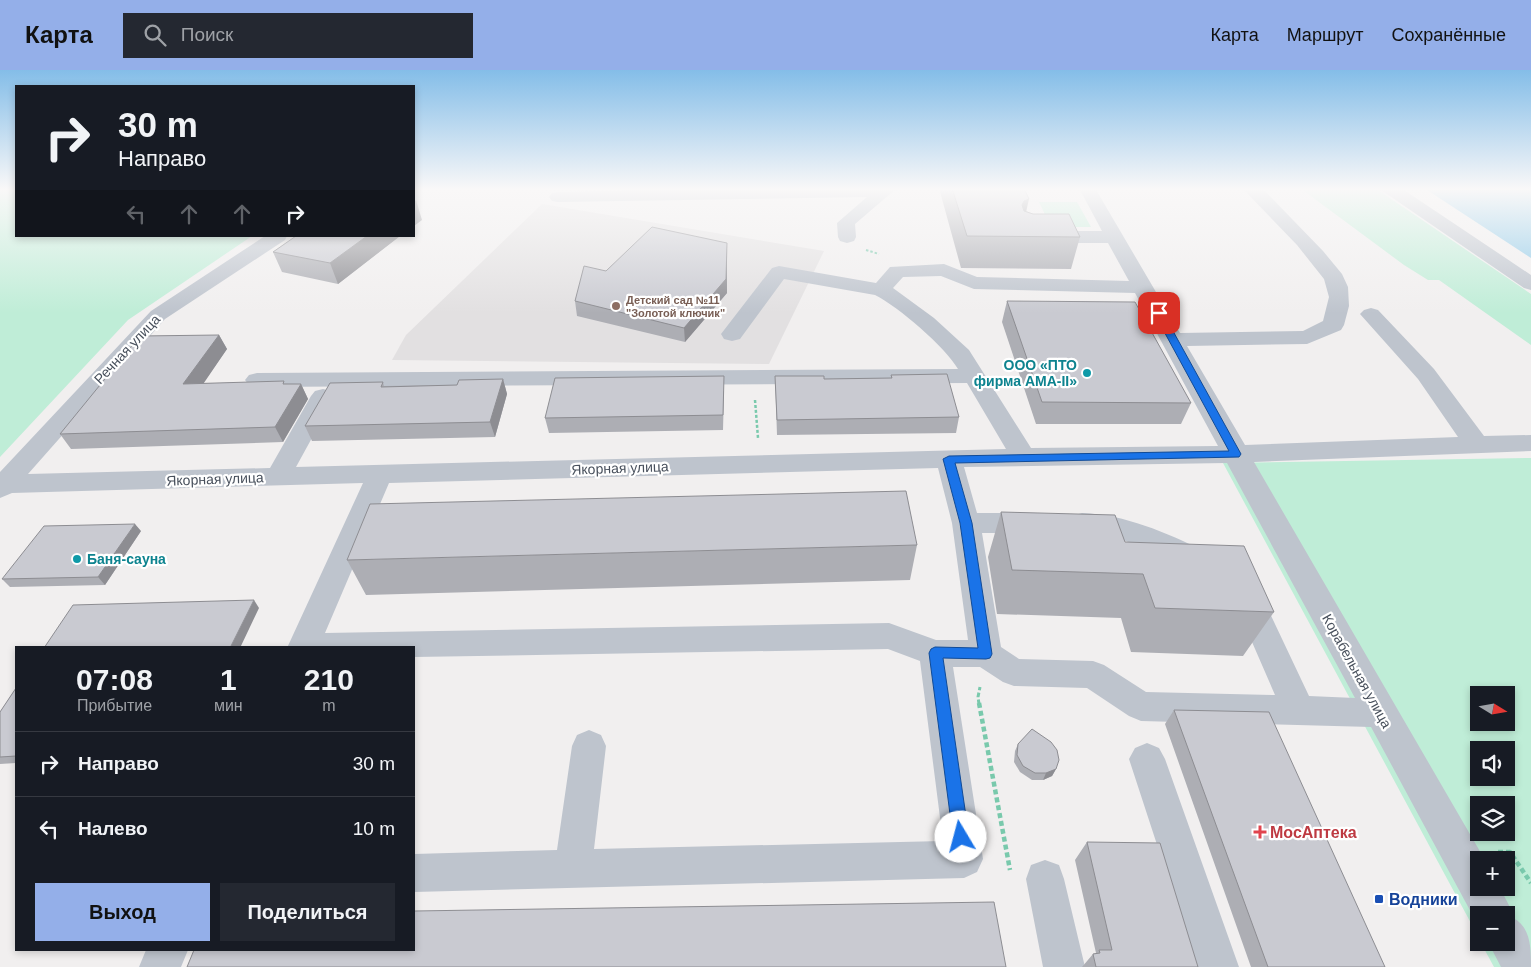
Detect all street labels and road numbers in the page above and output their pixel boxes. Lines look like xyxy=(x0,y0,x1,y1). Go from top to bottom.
street label: Речная улица xyxy=(91,311,163,387)
street label: Якорная улица xyxy=(571,458,669,478)
street label: Якорная улица xyxy=(166,469,264,489)
street label: Корабельная улица xyxy=(1319,611,1395,731)

